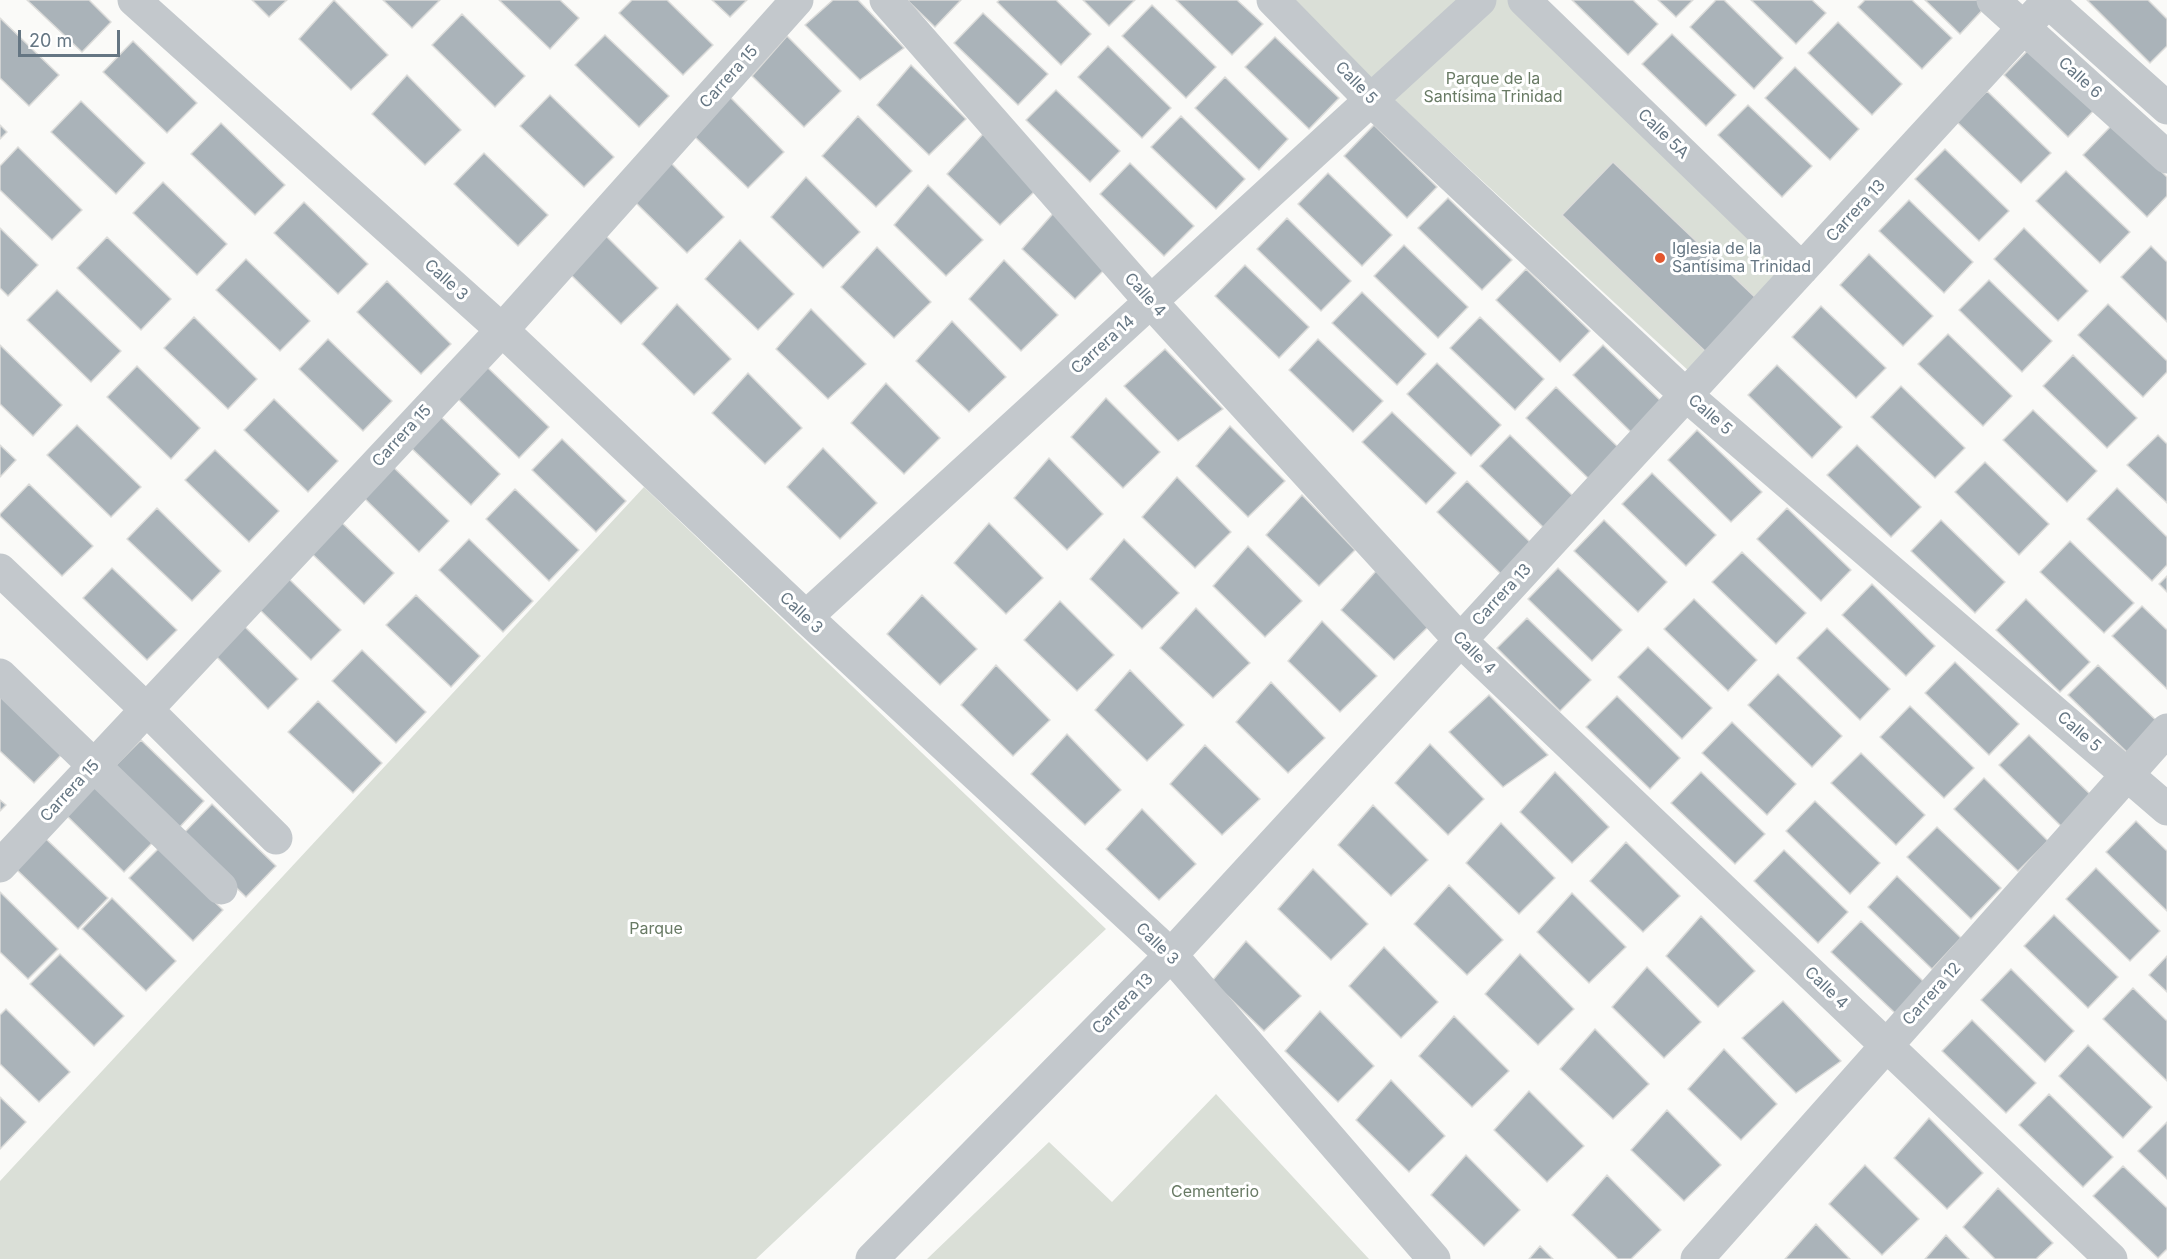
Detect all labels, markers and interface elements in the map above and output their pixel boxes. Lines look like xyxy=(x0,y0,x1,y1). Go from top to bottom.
scale bar xyxy=(21,18,123,56)
text: 20 m xyxy=(29,30,72,51)
street label: Carrera 15 xyxy=(696,42,762,112)
street label: Calle 6 xyxy=(2054,53,2106,103)
street label: Calle 5 xyxy=(1331,58,1381,108)
park label: Parque de la Santísima Trinidad xyxy=(1423,69,1563,107)
street label: Calle 5A xyxy=(1634,105,1692,163)
street label: Carrera 13 xyxy=(1822,176,1890,246)
place label: Iglesia de la Santísima Trinidad xyxy=(1672,239,1811,277)
marker: Iglesia de la Santísima Trinidad xyxy=(1653,251,1667,265)
street label: Calle 3 xyxy=(420,255,472,305)
street label: Calle 4 xyxy=(1120,269,1170,321)
street label: Carrera 14 xyxy=(1067,312,1139,378)
street label: Calle 5 xyxy=(1684,391,1736,439)
street label: Carrera 15 xyxy=(368,401,436,471)
street label: Carrera 13 xyxy=(1468,560,1536,630)
street label: Calle 3 xyxy=(775,588,827,638)
street label: Calle 4 xyxy=(1449,628,1499,678)
street label: Calle 5 xyxy=(2053,708,2105,756)
street label: Carrera 15 xyxy=(36,756,104,826)
park label: Parque xyxy=(629,919,683,939)
street label: Calle 3 xyxy=(1132,919,1182,969)
street label: Carrera 12 xyxy=(1899,959,1965,1029)
street label: Calle 4 xyxy=(1800,963,1852,1013)
street label: Carrera 13 xyxy=(1089,970,1157,1038)
park label: Cementerio xyxy=(1171,1182,1259,1202)

